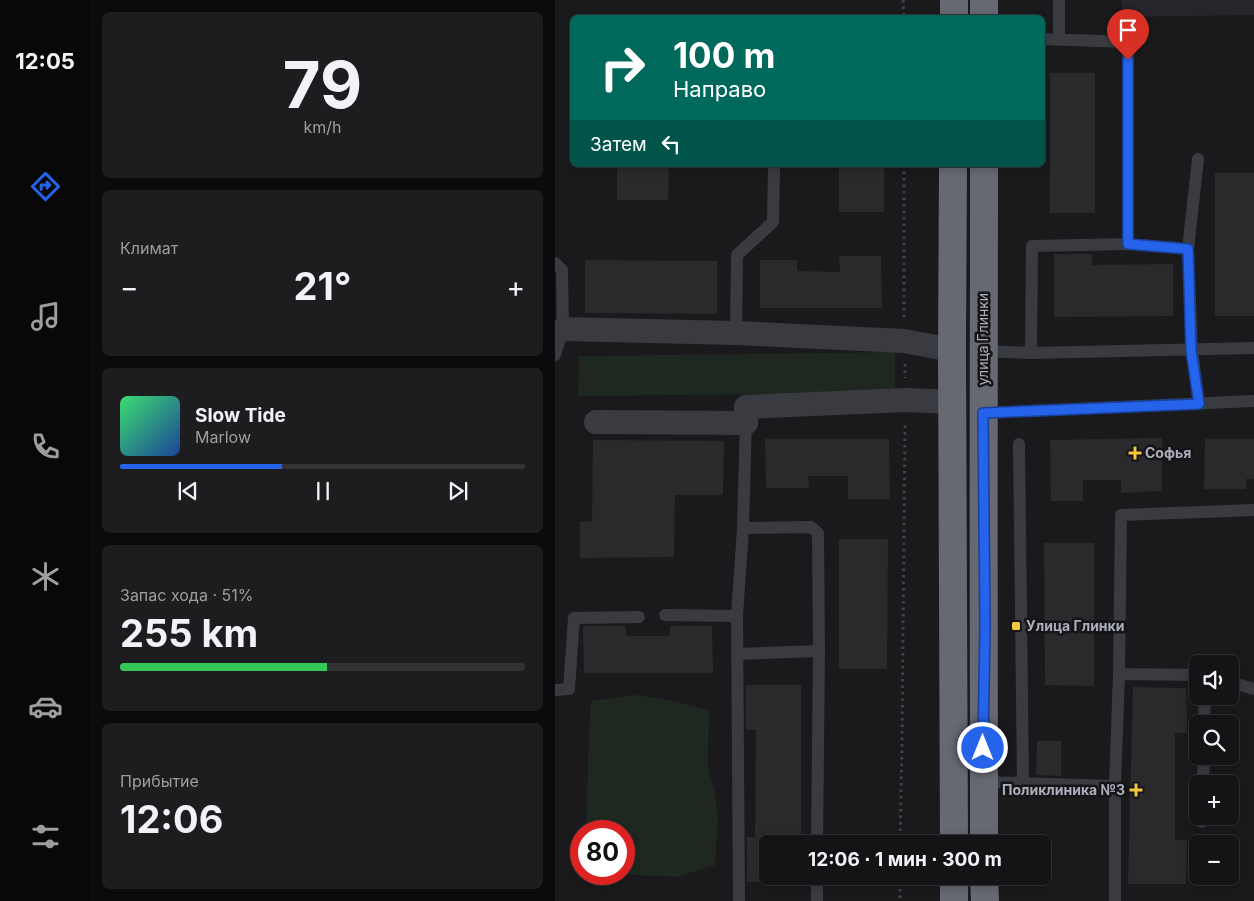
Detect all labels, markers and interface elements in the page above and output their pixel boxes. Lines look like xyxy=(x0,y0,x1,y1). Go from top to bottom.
pin xyxy=(1107,9,1149,60)
icon: arrive xyxy=(1114,16,1142,44)
text: 100 m xyxy=(673,34,776,76)
icon: right xyxy=(590,35,655,100)
text: 79 xyxy=(283,45,362,124)
text: 12:05 xyxy=(15,48,75,74)
text: Направо xyxy=(673,76,766,102)
text: km/h xyxy=(303,117,342,137)
icon: left xyxy=(657,130,685,158)
text: Затем xyxy=(590,133,647,156)
icon: directions xyxy=(28,169,63,204)
text: Климат xyxy=(120,238,178,258)
text: 21° xyxy=(294,263,351,309)
text: − xyxy=(120,270,139,304)
text: + xyxy=(506,270,525,304)
street label: улица Глинки xyxy=(974,293,991,385)
icon: music xyxy=(28,299,63,334)
text: Slow Tide xyxy=(195,404,286,427)
text: Marlow xyxy=(195,427,251,447)
icon: phone xyxy=(28,429,63,464)
place label: Софья xyxy=(1145,444,1191,461)
marker: Софья xyxy=(1129,447,1141,459)
icon: previous xyxy=(174,477,202,505)
icon: pause xyxy=(309,477,337,505)
icon: next xyxy=(444,477,472,505)
icon: climate xyxy=(28,559,63,594)
text: Запас хода · 51% xyxy=(120,585,253,605)
text: 255 km xyxy=(120,610,258,656)
place label: Улица Глинки xyxy=(1026,617,1124,634)
marker: Улица Глинки xyxy=(1010,620,1022,632)
map controls xyxy=(1189,655,1239,885)
button: sound xyxy=(1189,655,1239,705)
icon: car xyxy=(28,689,63,724)
button: search xyxy=(1189,715,1239,765)
position arrow xyxy=(956,721,1008,773)
text: Прибытие xyxy=(120,771,199,791)
button: + xyxy=(1189,775,1239,825)
place label: Поликлиника №3 xyxy=(1002,781,1125,798)
marker: Поликлиника №3 xyxy=(1129,783,1143,797)
text: 12:06 xyxy=(120,796,223,842)
icon: filters xyxy=(28,819,63,854)
speed limit sign: 80 xyxy=(570,820,635,885)
button: − xyxy=(1189,835,1239,885)
text: 12:06 · 1 мин · 300 m xyxy=(808,848,1002,871)

